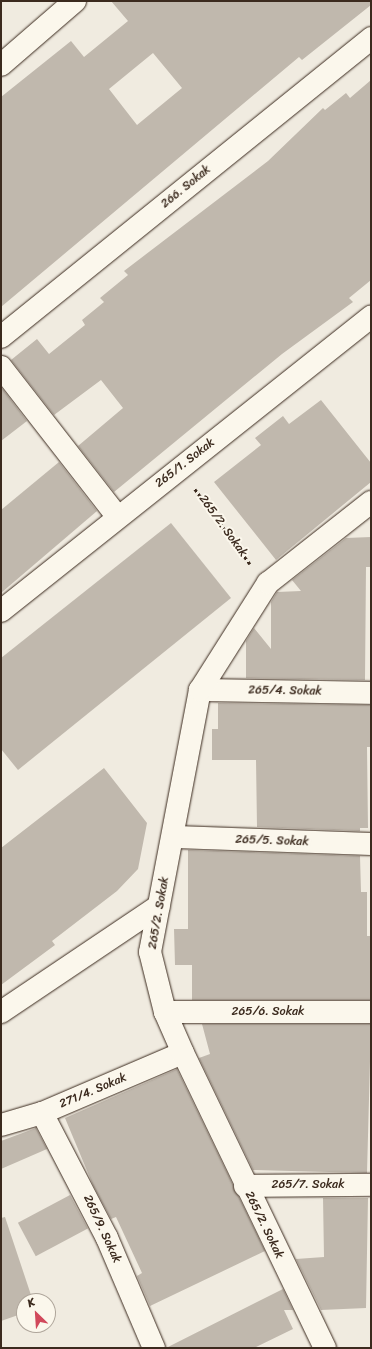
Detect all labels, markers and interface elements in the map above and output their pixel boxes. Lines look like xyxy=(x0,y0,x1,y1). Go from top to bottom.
street label: 266. Sokak xyxy=(158,163,214,211)
street label: 265/1. Sokak xyxy=(152,435,218,491)
street label: 265/2. Sokak xyxy=(196,492,250,560)
street label: 265/4. Sokak xyxy=(248,683,322,699)
street label: 265/5. Sokak xyxy=(235,833,309,849)
street label: 265/2. Sokak xyxy=(146,876,172,950)
street label: 265/6. Sokak xyxy=(232,1005,304,1019)
street label: 271/4. Sokak xyxy=(57,1070,129,1112)
street label: 265/7. Sokak xyxy=(271,1178,345,1192)
street label: 265/2. Sokak xyxy=(242,1189,286,1261)
street label: 265/9. Sokak xyxy=(80,1193,124,1265)
north arrow xyxy=(16,1293,56,1333)
text: K xyxy=(24,1293,38,1313)

